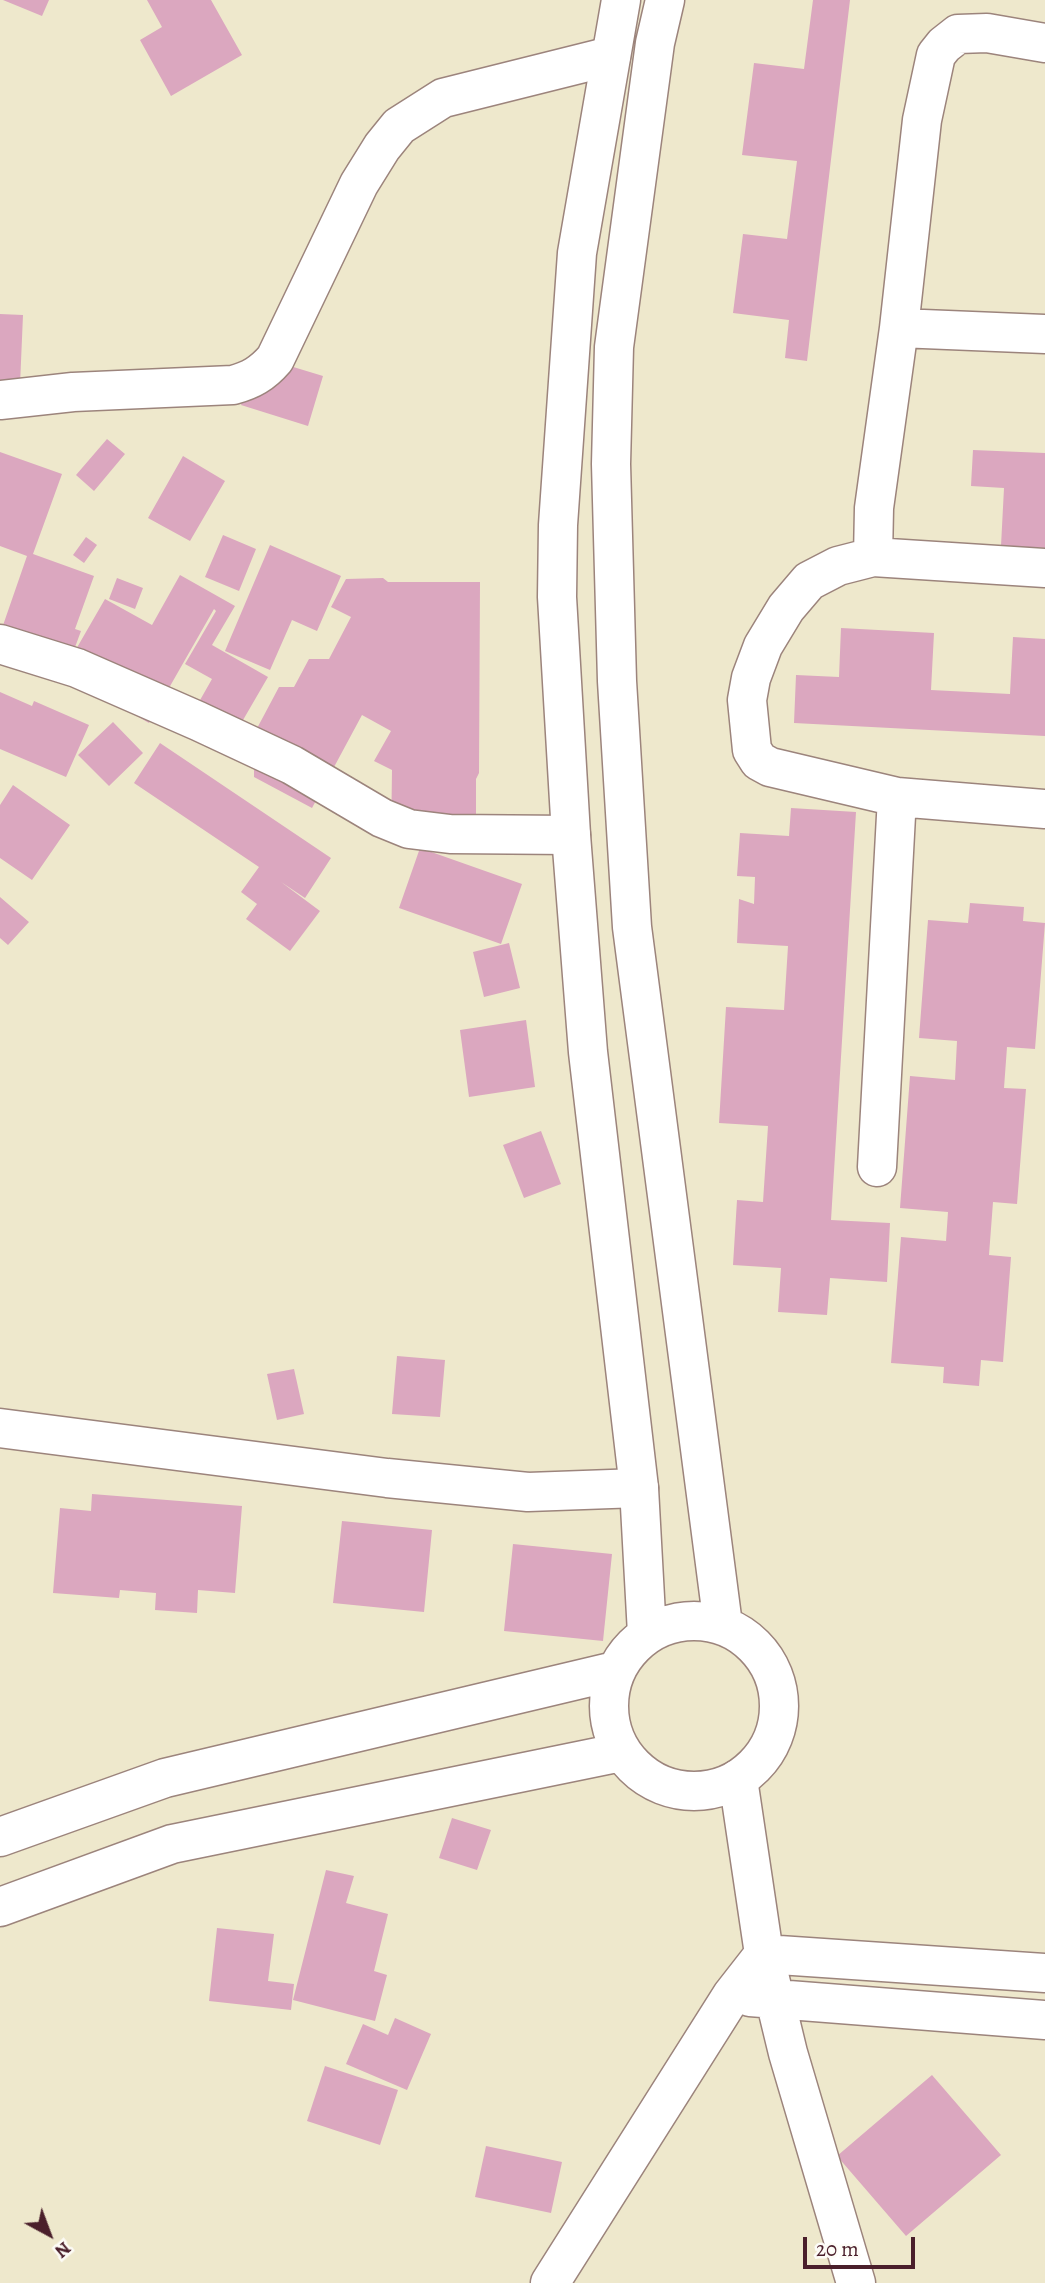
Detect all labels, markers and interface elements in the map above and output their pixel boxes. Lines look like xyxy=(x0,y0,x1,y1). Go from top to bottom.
north arrow xyxy=(14,2199,84,2269)
scale bar xyxy=(807,2224,919,2268)
text: N xyxy=(49,2235,77,2264)
text: 20 m xyxy=(816,2235,859,2263)

